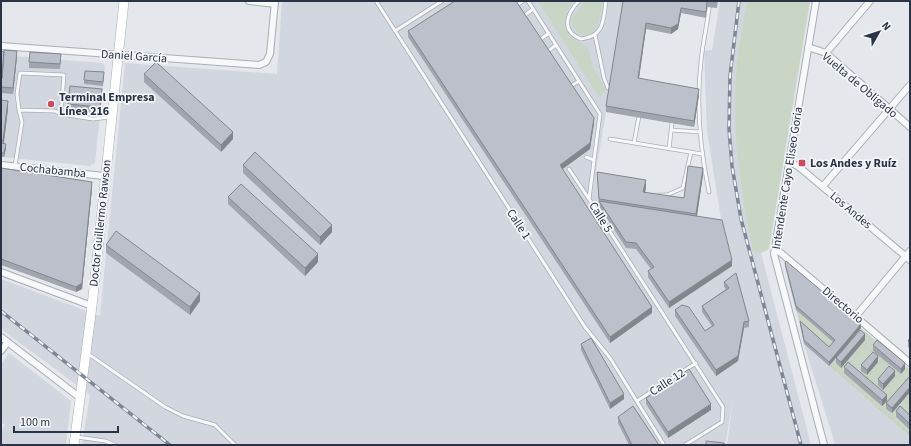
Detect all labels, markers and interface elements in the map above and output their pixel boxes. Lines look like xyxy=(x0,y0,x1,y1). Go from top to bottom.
north arrow xyxy=(859,12,899,52)
text: N xyxy=(878,18,895,34)
street label: Daniel García xyxy=(100,46,168,67)
street label: Vuelta de Obligado xyxy=(818,49,901,122)
place label: Terminal Empresa Línea 216 xyxy=(59,89,155,120)
marker: Terminal Empresa Línea 216 xyxy=(46,99,56,109)
street label: Intendente Cayo Eliseo Goria xyxy=(768,106,807,251)
place label: Los Andes y Ruíz xyxy=(810,155,897,172)
marker: Los Andes y Ruíz xyxy=(797,158,807,168)
street label: Cochabamba xyxy=(19,159,87,182)
street label: Doctor Guillermo Rawson xyxy=(85,159,116,287)
street label: Los Andes xyxy=(826,188,875,233)
street label: Calle 5 xyxy=(585,199,617,236)
street label: Calle 1 xyxy=(502,206,535,243)
street label: Directorio xyxy=(818,283,867,328)
street label: Calle 12 xyxy=(646,365,688,400)
scale bar xyxy=(14,408,118,434)
text: 100 m xyxy=(20,414,50,431)

